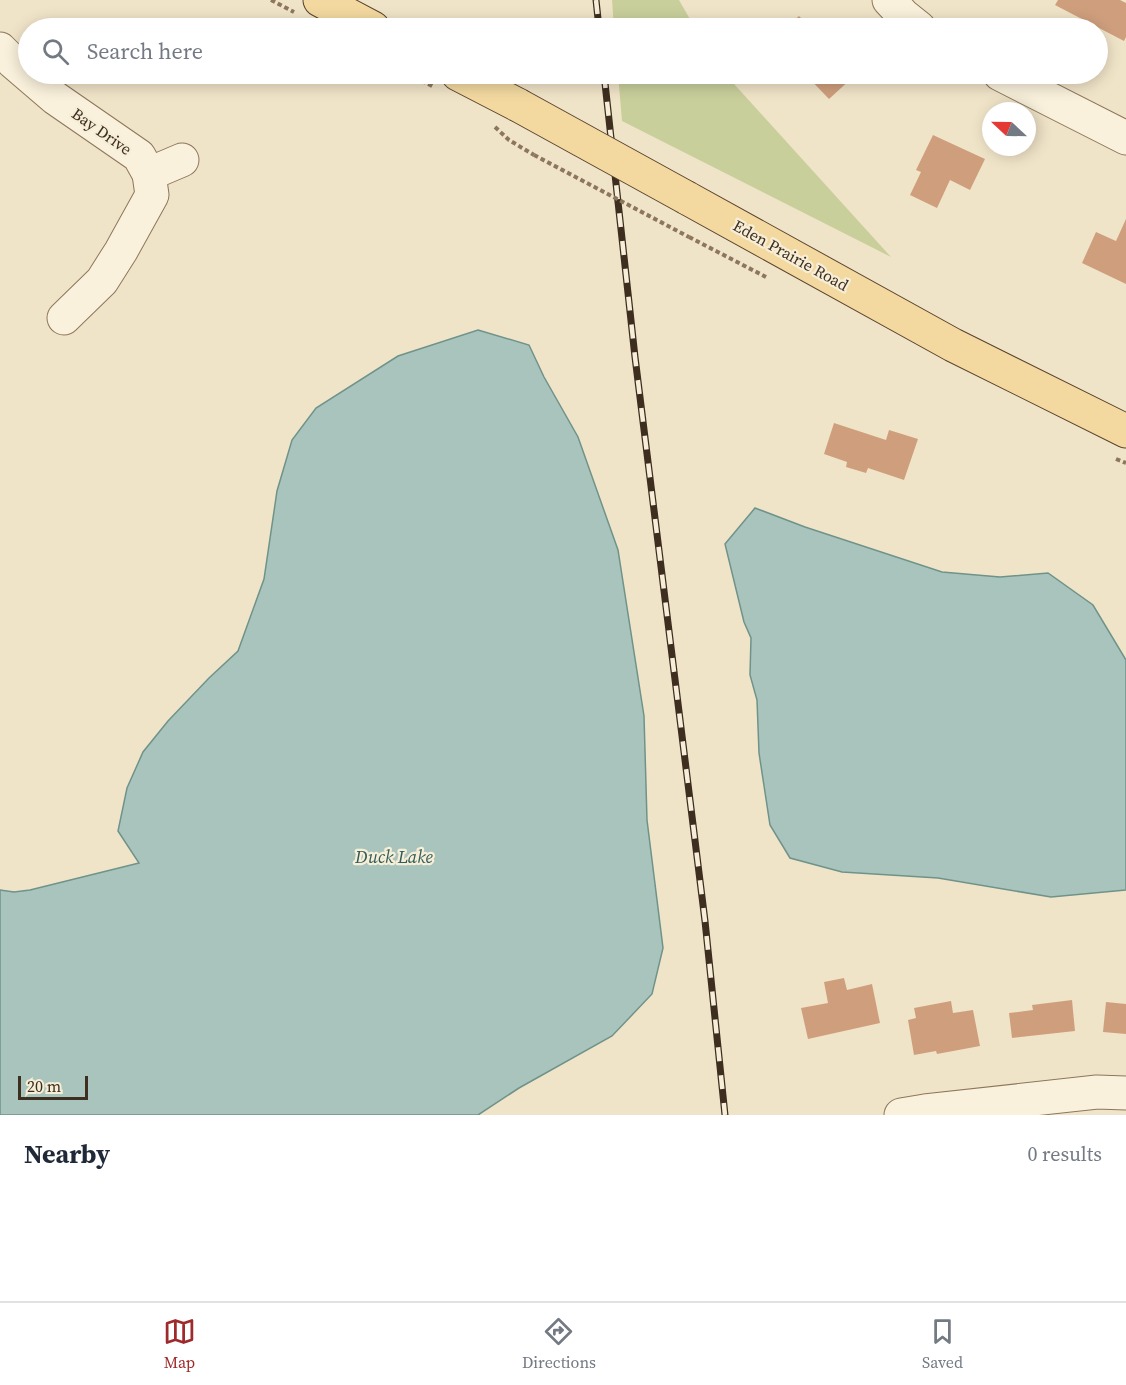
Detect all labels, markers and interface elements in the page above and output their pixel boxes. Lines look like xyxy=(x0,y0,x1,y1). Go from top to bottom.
search box xyxy=(18,18,1108,84)
icon: search xyxy=(39,35,72,68)
text: Search here xyxy=(87,36,203,66)
street label: Bay Drive xyxy=(68,102,136,160)
north arrow xyxy=(982,102,1036,156)
street label: Eden Prairie Road xyxy=(729,214,853,296)
water label: Duck Lake xyxy=(354,844,434,869)
scale bar xyxy=(18,1073,88,1100)
text: 20 m xyxy=(27,1075,61,1097)
text: Nearby xyxy=(24,1136,110,1172)
text: 0 results xyxy=(1027,1140,1102,1168)
tab: Map xyxy=(163,1315,196,1373)
tab: Directions xyxy=(522,1315,596,1373)
tab: Saved xyxy=(922,1315,963,1373)

